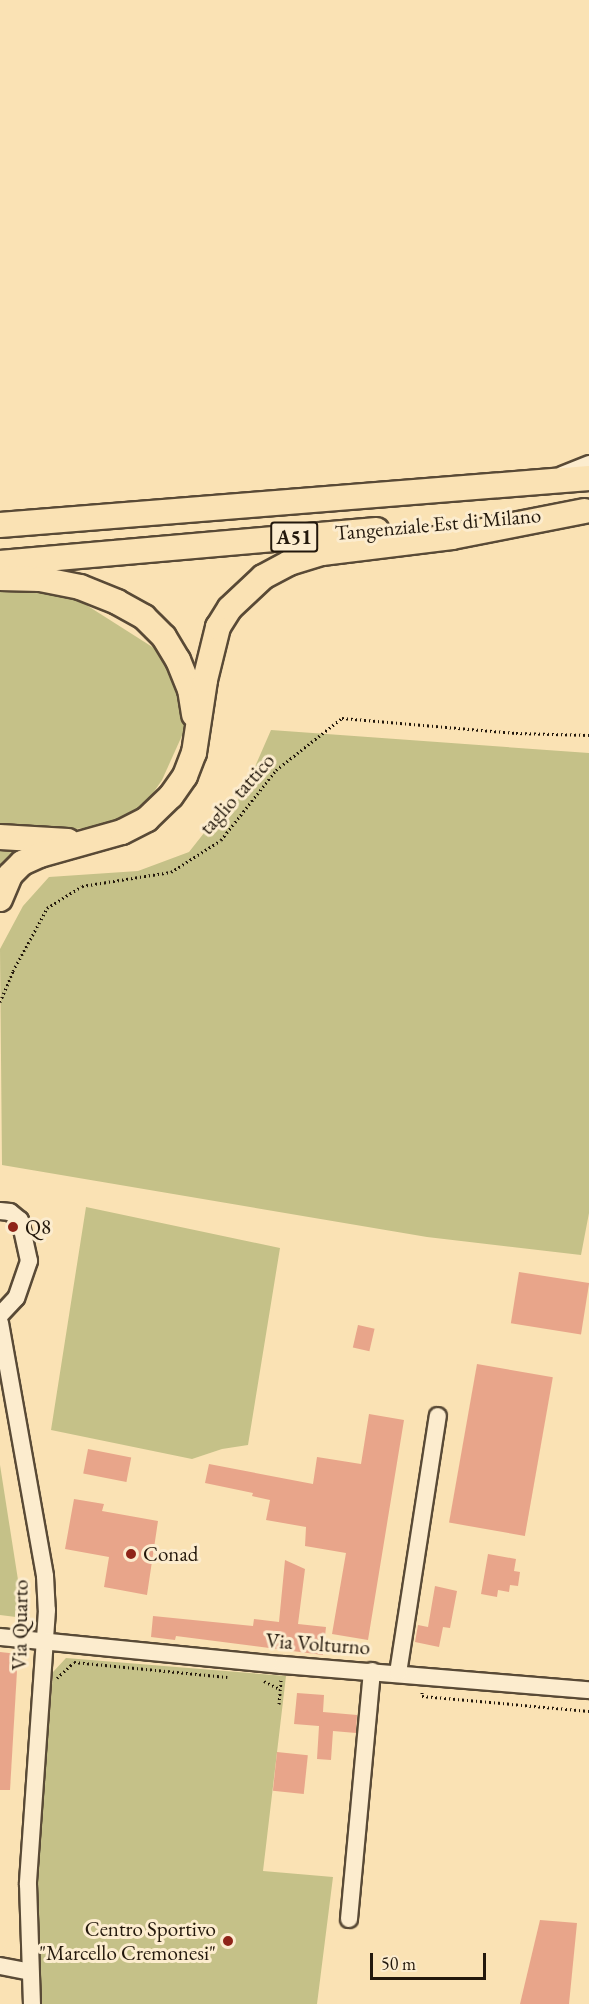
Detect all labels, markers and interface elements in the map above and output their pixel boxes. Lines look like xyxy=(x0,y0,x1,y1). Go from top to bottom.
street label: Tangenziale Est di Milano xyxy=(334,502,542,546)
road number: A51 xyxy=(270,520,318,554)
street label: taglio tattico xyxy=(194,748,280,840)
place label: Q8 xyxy=(25,1214,51,1240)
marker: Q8 xyxy=(6,1220,20,1234)
place label: Conad xyxy=(143,1541,198,1567)
marker: Conad xyxy=(124,1547,138,1561)
street label: Via Quarto xyxy=(7,1579,33,1671)
street label: Via Volturno xyxy=(265,1628,371,1660)
place label: Centro Sportivo "Marcello Cremonesi" xyxy=(39,1916,216,1966)
marker: Centro Sportivo "Marcello Cremonesi" xyxy=(221,1934,235,1948)
scale bar xyxy=(373,1941,488,1979)
text: 50 m xyxy=(381,1952,416,1975)

